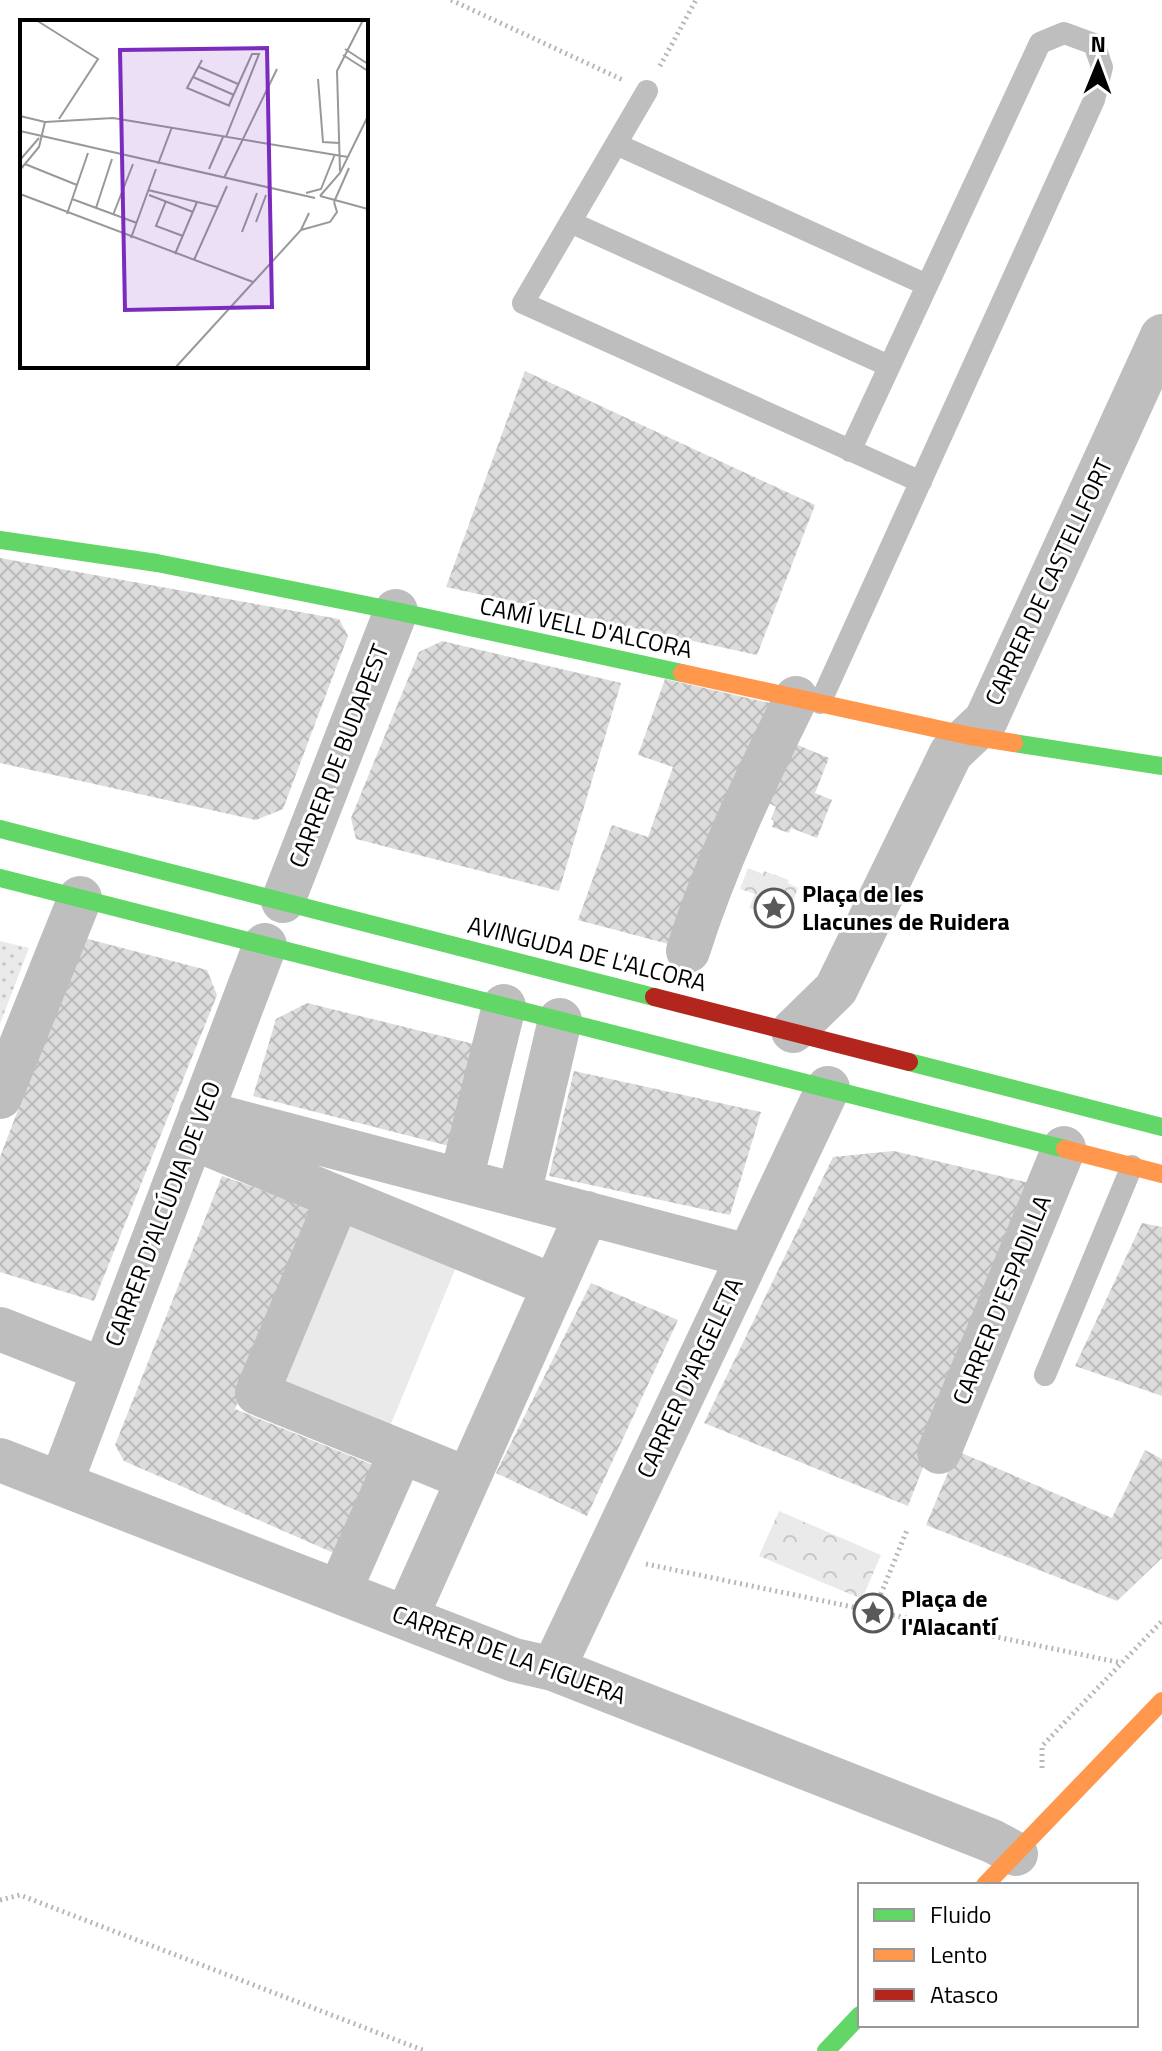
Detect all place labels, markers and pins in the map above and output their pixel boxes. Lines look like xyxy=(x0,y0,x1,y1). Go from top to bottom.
place label: Plaça de les Llacunes de Ruidera xyxy=(802,875,1010,939)
place icon: Plaça de les Llacunes de Ruidera xyxy=(753,887,795,929)
place label: Plaça de l'Alacantí xyxy=(901,1580,999,1644)
place icon: Plaça de l'Alacantí xyxy=(852,1592,894,1634)

